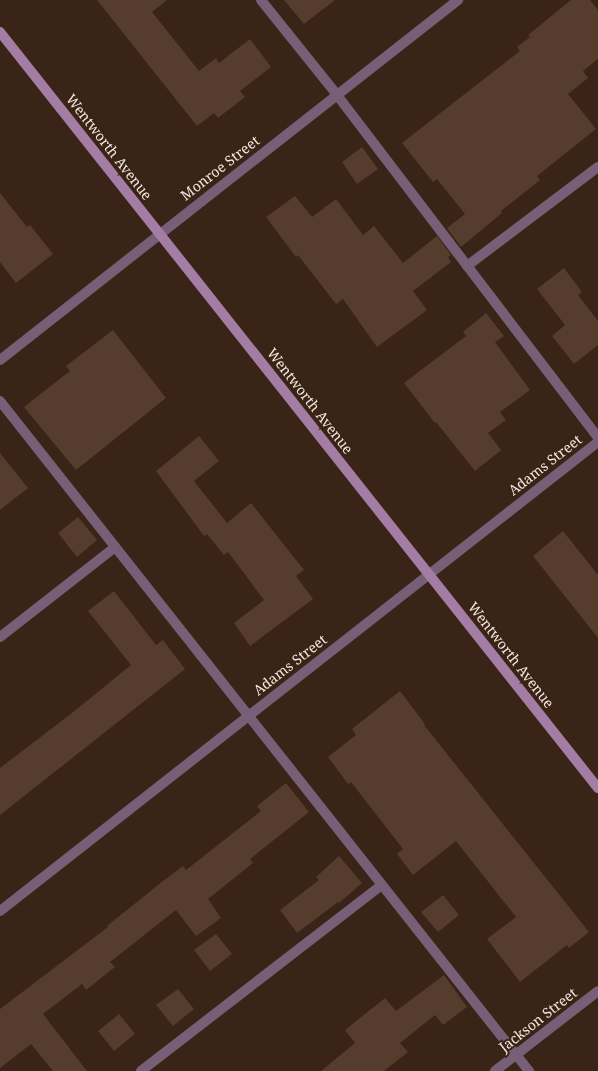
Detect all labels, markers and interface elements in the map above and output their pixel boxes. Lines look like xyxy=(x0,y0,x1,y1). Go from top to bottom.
street label: Wentworth Avenue xyxy=(63,91,155,203)
street label: Monroe Street xyxy=(177,132,263,204)
street label: Wentworth Avenue xyxy=(264,345,356,457)
street label: Adams Street xyxy=(505,431,585,499)
street label: Wentworth Avenue xyxy=(465,599,557,711)
street label: Adams Street xyxy=(250,631,330,699)
street label: Jackson Street xyxy=(496,984,580,1056)

